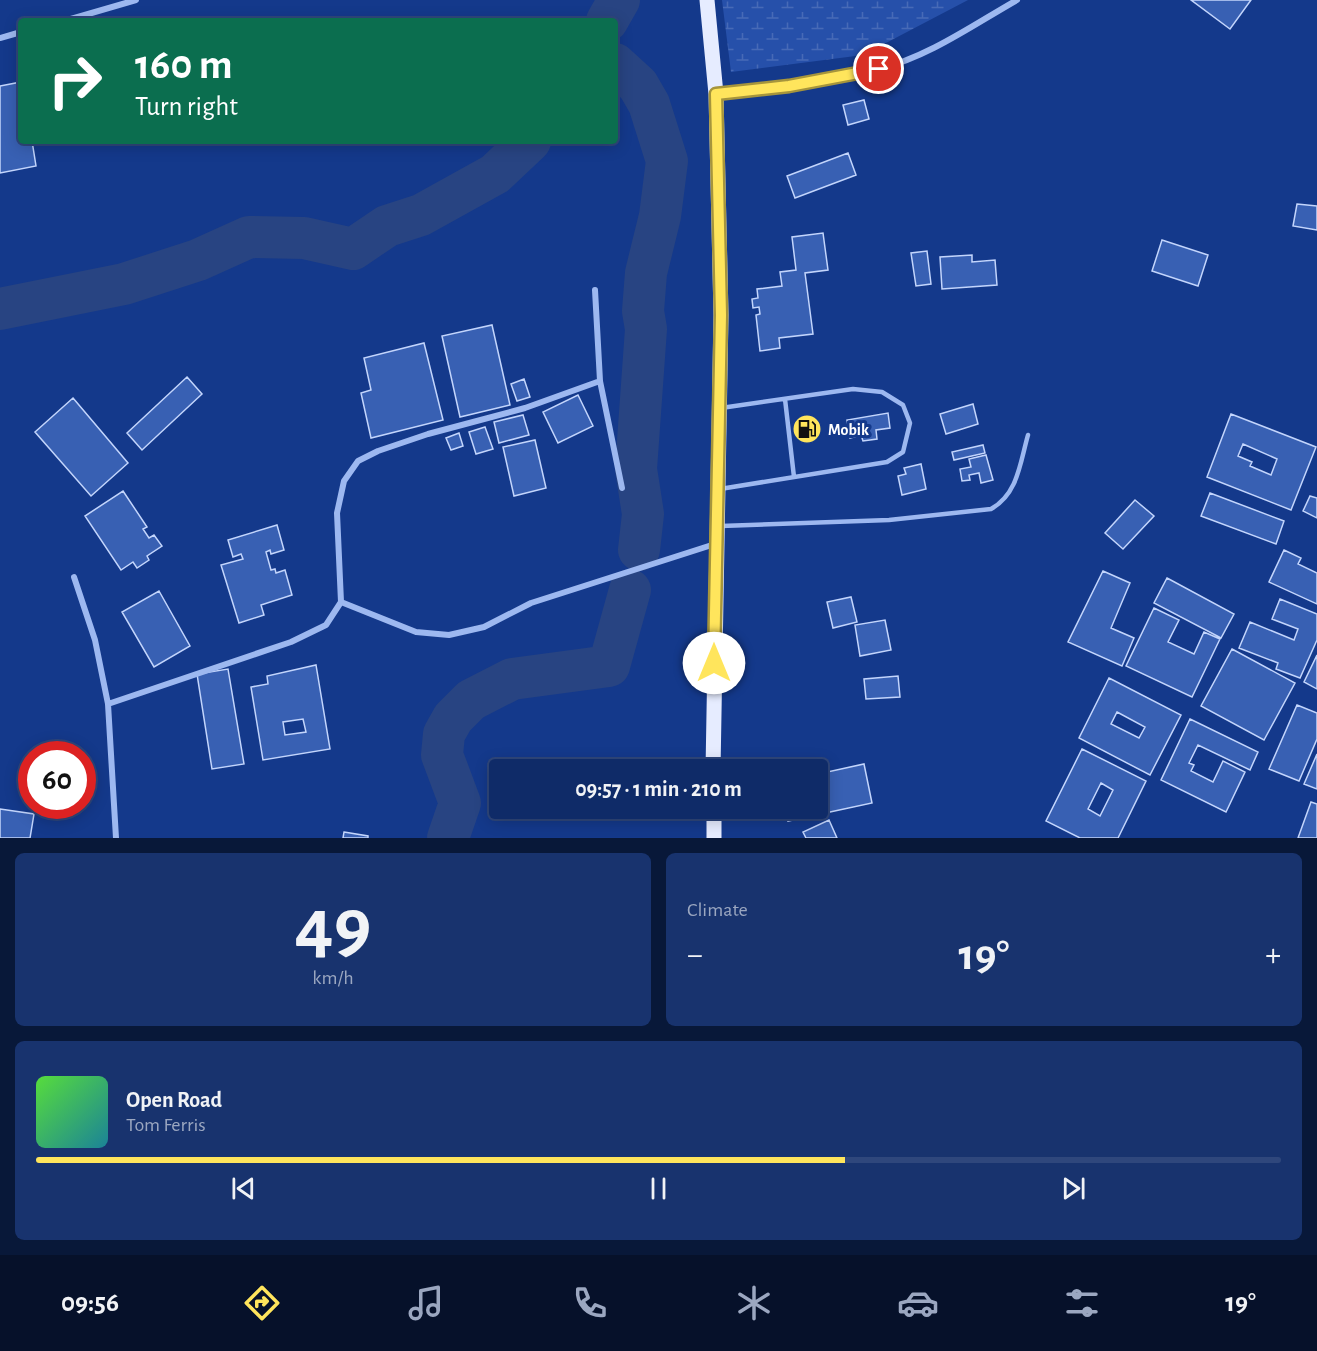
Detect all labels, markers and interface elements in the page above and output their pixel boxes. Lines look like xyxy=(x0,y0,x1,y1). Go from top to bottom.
icon: right xyxy=(36,42,114,120)
pin xyxy=(853,43,904,94)
text: 160 m xyxy=(135,44,233,86)
icon: arrive xyxy=(862,52,895,85)
text: Turn right xyxy=(135,93,238,120)
fuel station icon: Mobik xyxy=(791,413,823,445)
place label: Mobik xyxy=(828,422,869,438)
position arrow xyxy=(682,631,746,695)
speed limit sign: 60 xyxy=(18,741,96,819)
text: 09:57 · 1 min · 210 m xyxy=(575,778,742,800)
text: 49 xyxy=(295,888,371,966)
text: Climate xyxy=(687,900,748,920)
text: 19° xyxy=(958,933,1010,978)
text: − xyxy=(687,939,703,972)
text: + xyxy=(1265,939,1281,972)
text: km/h xyxy=(312,968,354,988)
text: Open Road xyxy=(126,1089,222,1111)
text: Tom Ferris xyxy=(126,1115,206,1135)
icon: previous xyxy=(227,1172,260,1205)
icon: pause xyxy=(642,1172,675,1205)
icon: next xyxy=(1057,1172,1090,1205)
icon: directions xyxy=(241,1282,283,1324)
icon: music xyxy=(405,1282,447,1324)
icon: phone xyxy=(569,1282,611,1324)
icon: climate xyxy=(733,1282,775,1324)
icon: car xyxy=(897,1282,939,1324)
icon: filters xyxy=(1061,1282,1103,1324)
text: 09:56 xyxy=(61,1289,119,1316)
text: 19° xyxy=(1225,1289,1256,1316)

